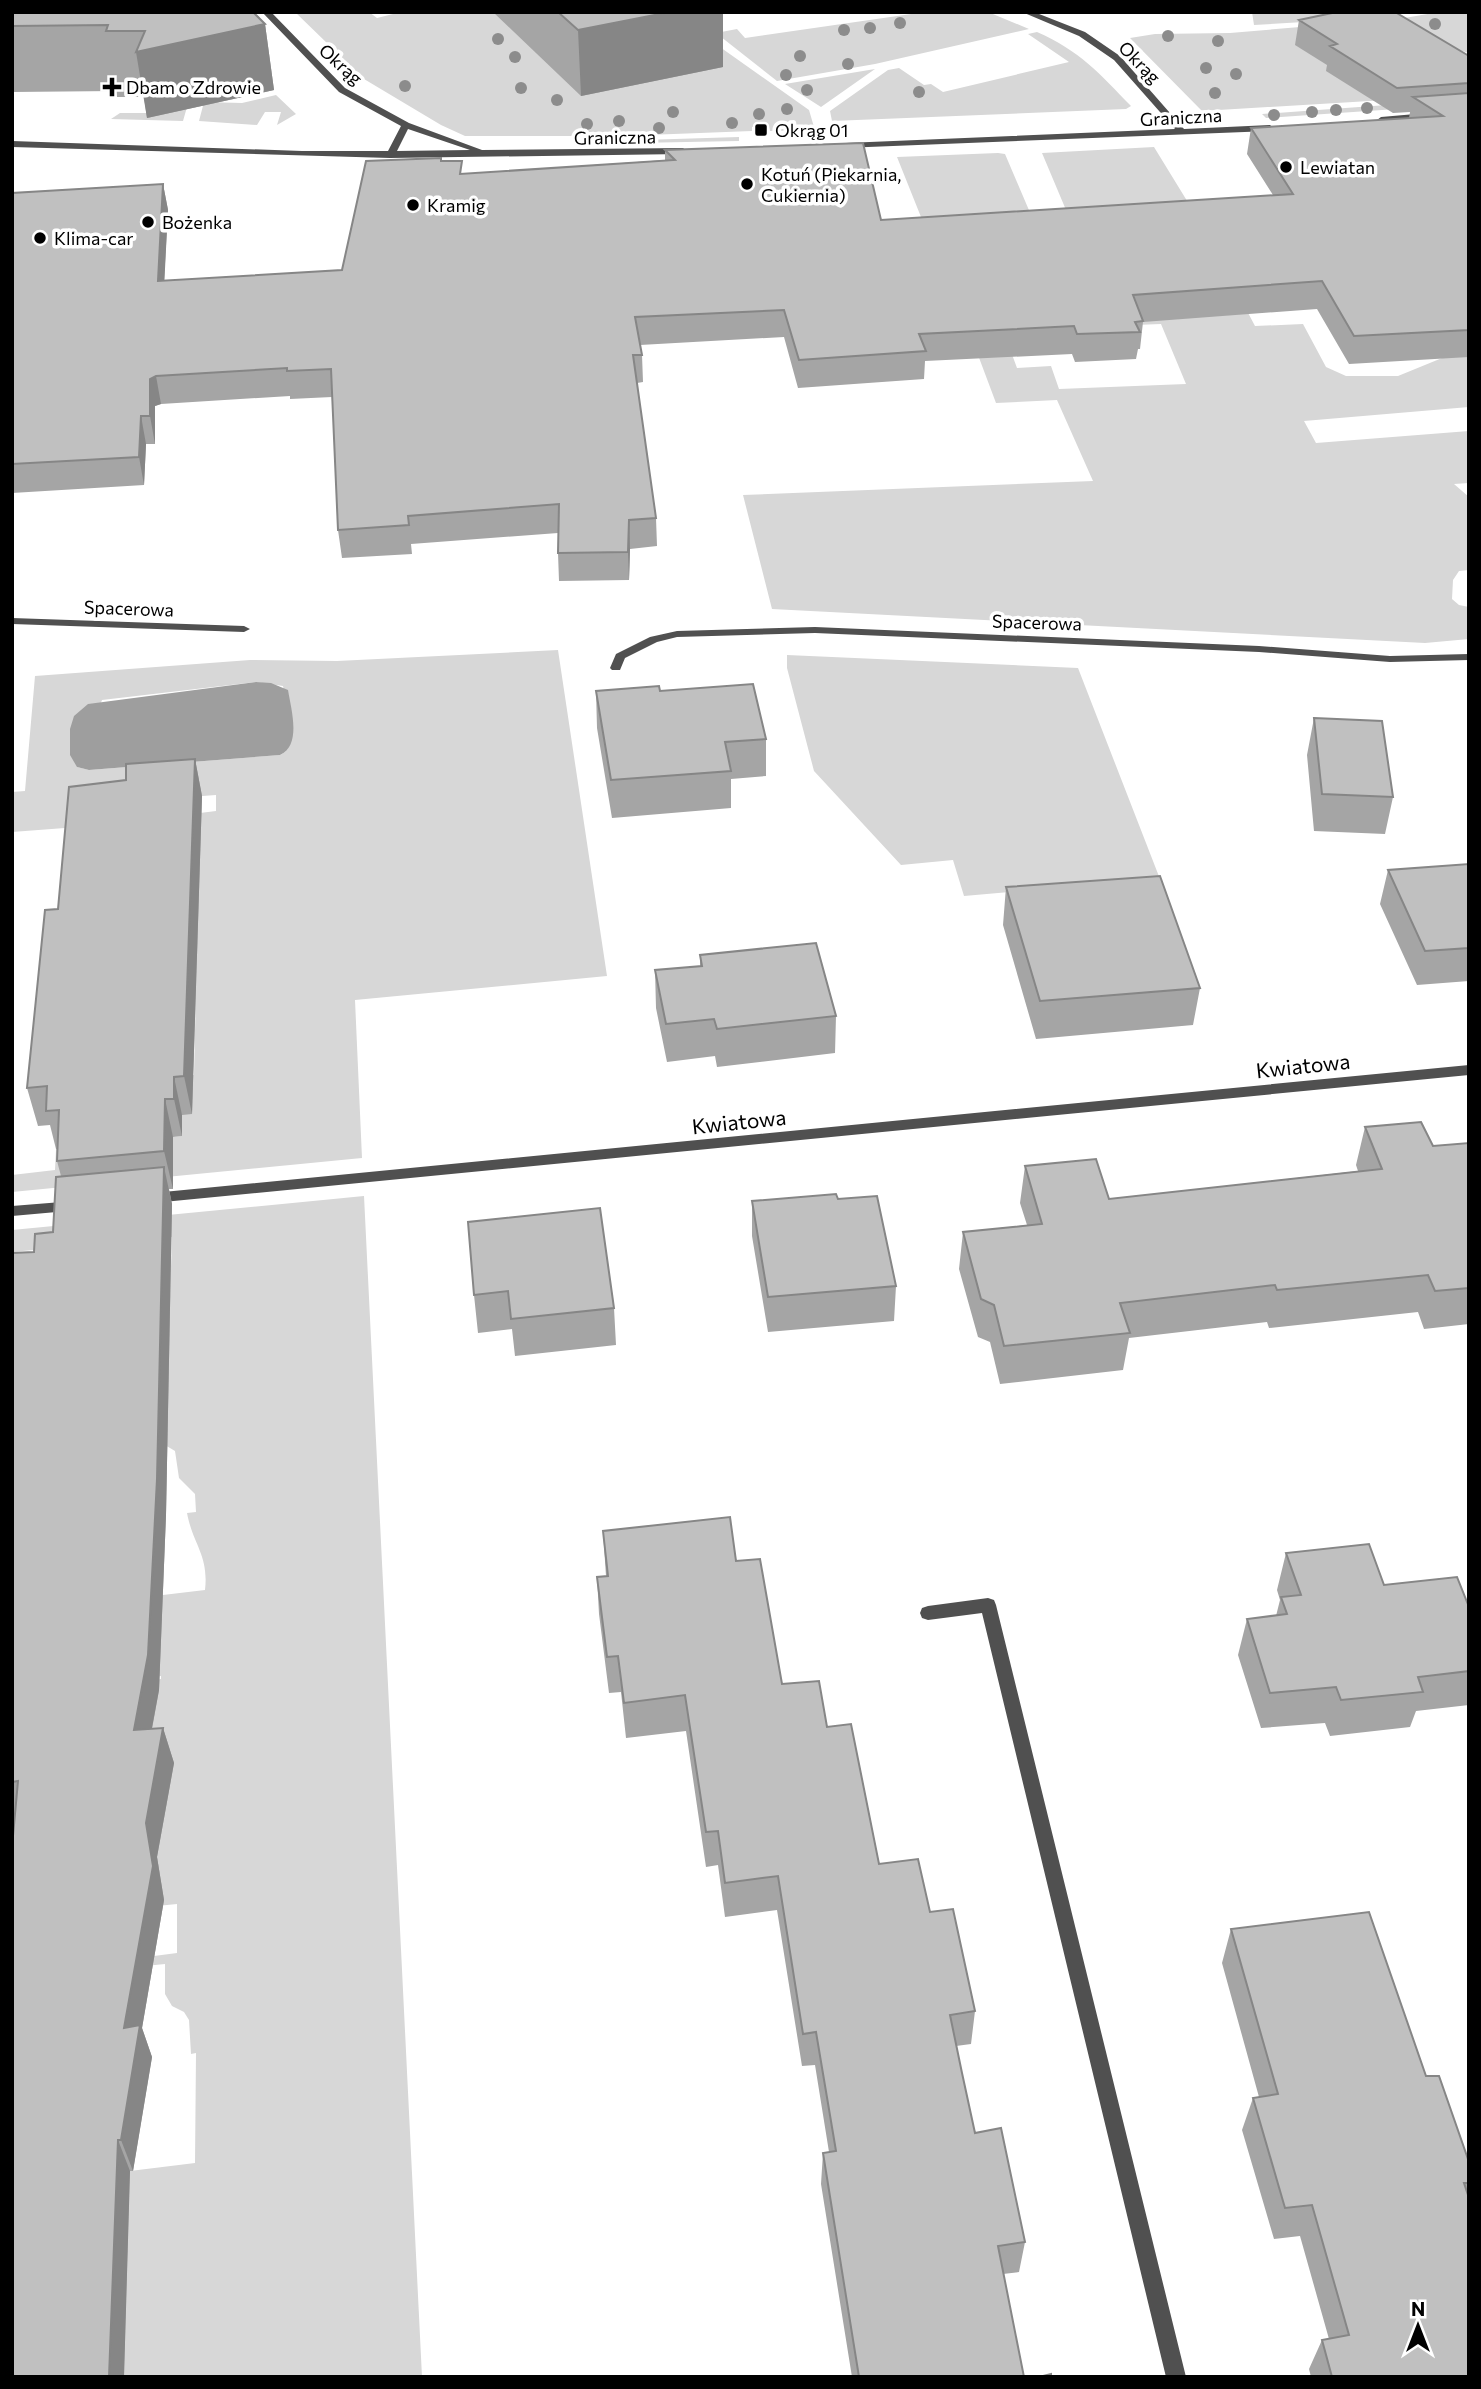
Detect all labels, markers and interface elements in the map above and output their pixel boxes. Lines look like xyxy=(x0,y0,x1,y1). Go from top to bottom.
street label: Okrąg xyxy=(1114,36,1166,88)
street label: Okrąg xyxy=(315,39,367,89)
place label: Dbam o Zdrowie xyxy=(126,76,261,98)
marker: Dbam o Zdrowie xyxy=(104,79,120,95)
street label: Graniczna xyxy=(1139,104,1223,130)
place label: Okrąg 01 xyxy=(775,119,849,141)
marker: Okrąg 01 xyxy=(753,122,769,138)
street label: Graniczna xyxy=(574,125,656,149)
place label: Lewiatan xyxy=(1300,156,1375,178)
marker: Lewiatan xyxy=(1278,159,1294,175)
place label: Kotuń (Piekarnia, Cukiernia) xyxy=(761,163,901,206)
marker: Kotuń (Piekarnia, Cukiernia) xyxy=(739,176,755,192)
place label: Kramig xyxy=(427,194,486,216)
marker: Kramig xyxy=(405,197,421,213)
place label: Bożenka xyxy=(162,211,232,233)
marker: Bożenka xyxy=(140,214,156,230)
place label: Klima-car xyxy=(54,227,134,249)
marker: Klima-car xyxy=(32,230,48,246)
street label: Spacerowa xyxy=(84,595,174,621)
street label: Spacerowa xyxy=(992,609,1082,635)
street label: Kwiatowa xyxy=(1255,1048,1351,1082)
street label: Kwiatowa xyxy=(691,1104,787,1138)
north arrow xyxy=(1383,2291,1453,2361)
text: N xyxy=(1411,2297,1425,2320)

